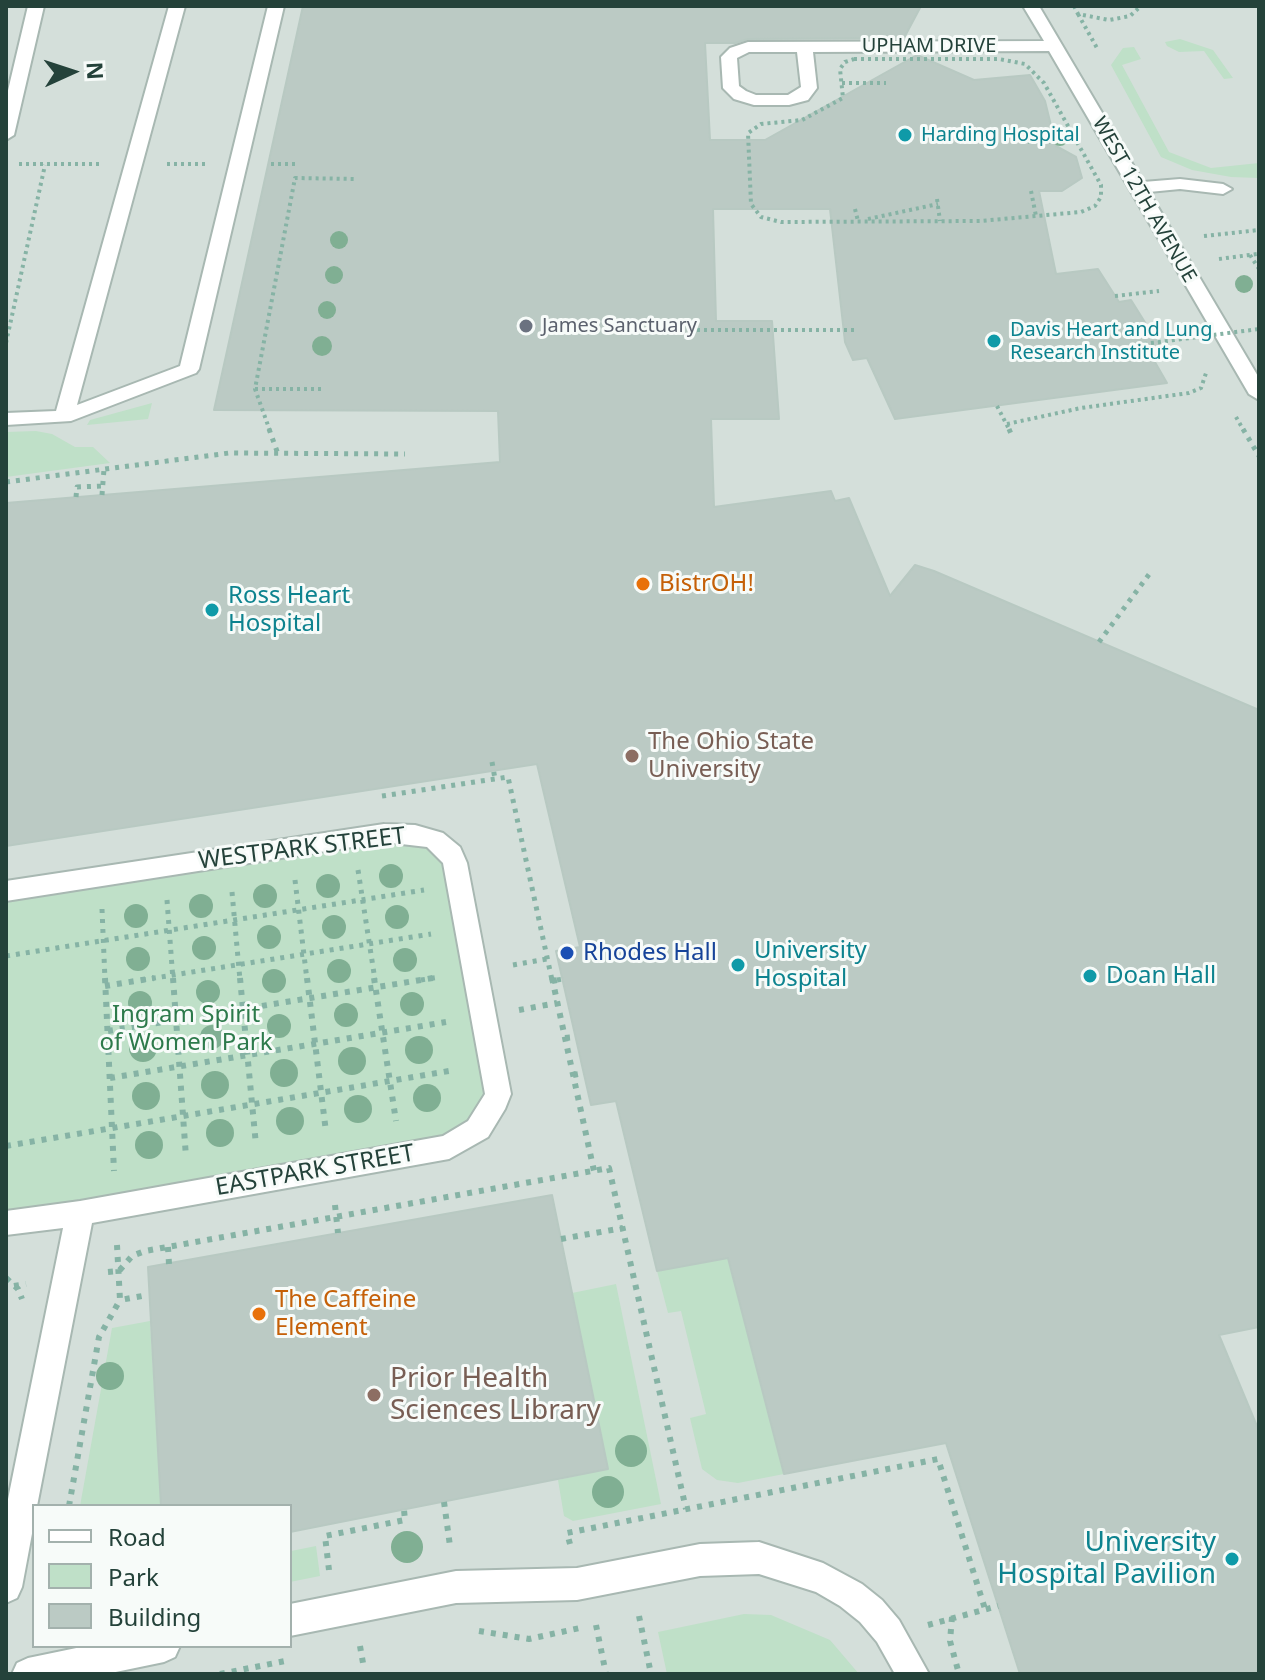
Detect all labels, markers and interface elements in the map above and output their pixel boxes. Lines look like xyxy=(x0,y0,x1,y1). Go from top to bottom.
north arrow xyxy=(32,32,112,112)
street label: UPHAM DRIVE xyxy=(862,34,996,58)
text: N xyxy=(81,61,111,80)
street label: WEST 12TH AVENUE xyxy=(1087,113,1201,287)
place label: Harding Hospital xyxy=(921,123,1080,147)
marker: Harding Hospital xyxy=(896,126,914,144)
place label: James Sanctuary xyxy=(542,314,697,338)
marker: James Sanctuary xyxy=(517,317,535,335)
place label: Davis Heart and Lung Research Institute xyxy=(1010,318,1212,365)
marker: Davis Heart and Lung Research Institute xyxy=(985,332,1003,350)
place label: BistrOH! xyxy=(659,570,754,598)
marker: BistrOH! xyxy=(634,575,652,593)
place label: Ross Heart Hospital xyxy=(228,582,350,638)
marker: Ross Heart Hospital xyxy=(203,601,221,619)
place label: The Ohio State University xyxy=(648,728,814,784)
marker: The Ohio State University xyxy=(623,747,641,765)
street label: WESTPARK STREET xyxy=(197,822,407,876)
place label: University Hospital xyxy=(754,937,867,993)
place label: Rhodes Hall xyxy=(583,939,717,967)
marker: Rhodes Hall xyxy=(558,944,576,962)
marker: University Hospital xyxy=(729,956,747,974)
place label: Doan Hall xyxy=(1106,962,1216,990)
marker: Doan Hall xyxy=(1081,967,1099,985)
park label: Ingram Spirit of Women Park xyxy=(99,1001,273,1057)
street label: EASTPARK STREET xyxy=(213,1139,417,1203)
place label: The Caffeine Element xyxy=(275,1286,416,1342)
marker: The Caffeine Element xyxy=(250,1305,268,1323)
place label: Prior Health Sciences Library xyxy=(390,1362,601,1428)
marker: Prior Health Sciences Library xyxy=(365,1386,383,1404)
legend xyxy=(32,1504,292,1648)
text: Road xyxy=(108,1520,166,1553)
place label: University Hospital Pavilion xyxy=(997,1526,1216,1592)
marker: University Hospital Pavilion xyxy=(1223,1550,1241,1568)
text: Park xyxy=(108,1560,159,1593)
text: Building xyxy=(108,1600,201,1633)

